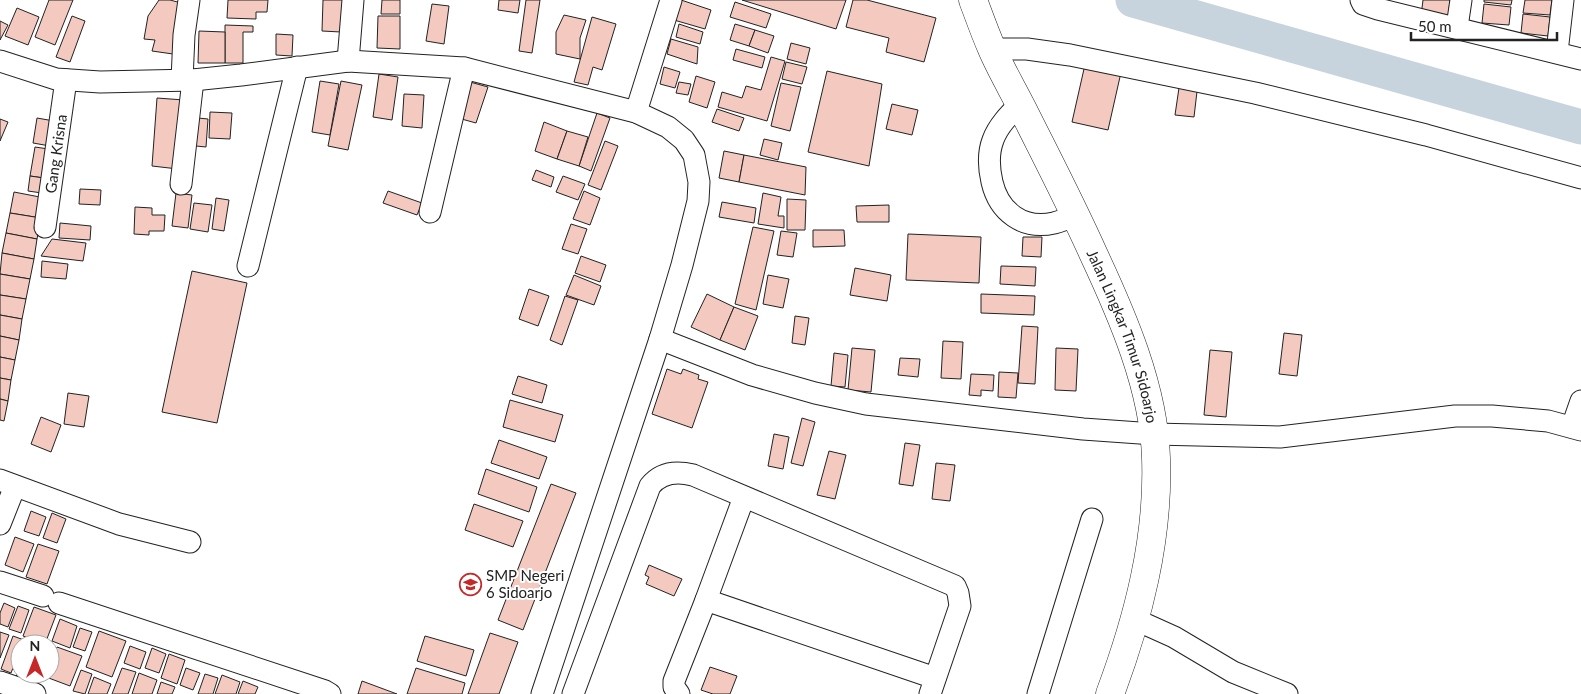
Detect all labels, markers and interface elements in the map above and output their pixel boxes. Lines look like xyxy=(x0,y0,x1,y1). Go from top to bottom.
scale bar xyxy=(1411,10,1557,42)
text: 50 m xyxy=(1418,17,1452,35)
street label: Gang Krisna xyxy=(41,113,70,195)
street label: Jalan Lingkar Timur Sidoarjo xyxy=(1084,247,1162,424)
place label: SMP Negeri 6 Sidoarjo xyxy=(486,566,564,601)
school or university icon: SMP Negeri 6 Sidoarjo xyxy=(458,572,482,596)
north arrow xyxy=(10,634,60,684)
text: N xyxy=(30,637,40,654)

